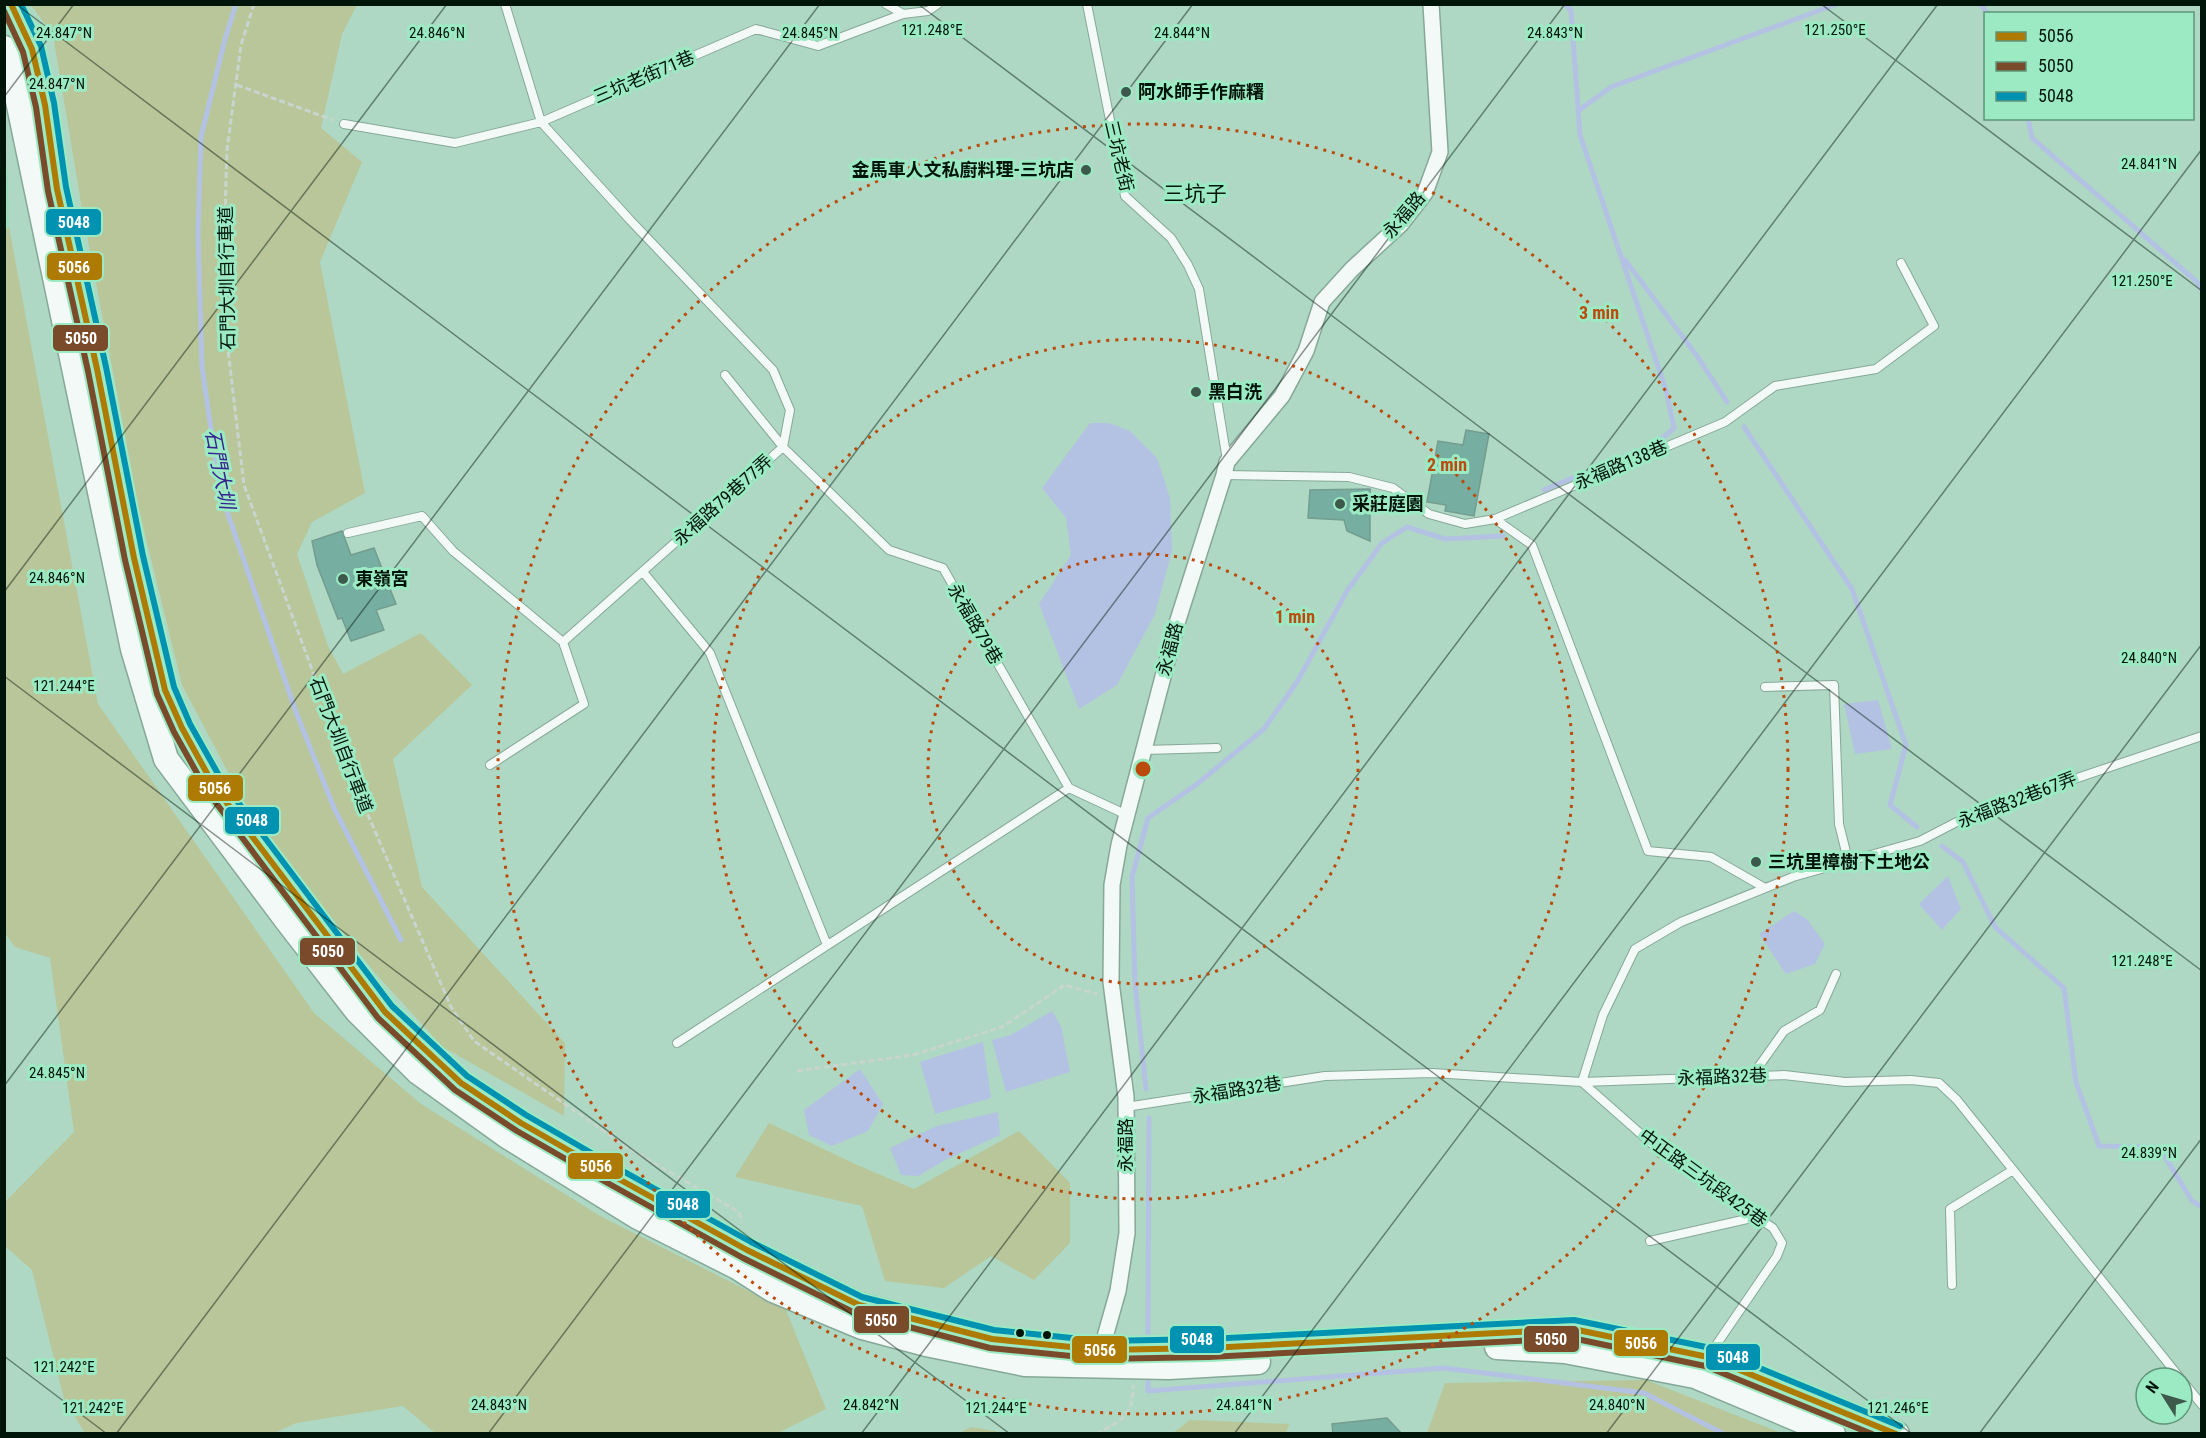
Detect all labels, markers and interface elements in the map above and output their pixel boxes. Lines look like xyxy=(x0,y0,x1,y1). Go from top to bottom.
legend xyxy=(1984,12,2194,120)
text: 121.248°E xyxy=(901,21,963,39)
text: 121.250°E xyxy=(1804,21,1866,39)
text: 24.847°N xyxy=(36,24,92,42)
text: 24.846°N xyxy=(409,24,465,42)
text: 24.845°N xyxy=(782,24,838,42)
text: 24.844°N xyxy=(1154,24,1210,42)
text: 24.843°N xyxy=(1527,24,1583,42)
text: 5056 xyxy=(2038,25,2074,46)
street label: 三坑老街71巷 xyxy=(590,46,698,107)
text: 5050 xyxy=(2038,55,2074,76)
text: 24.847°N xyxy=(29,75,85,93)
place label: 阿水師手作麻糬 xyxy=(1138,81,1264,102)
marker: 阿水師手作麻糬 xyxy=(1119,85,1133,99)
text: 5048 xyxy=(2038,85,2074,106)
street label: 三坑老街 xyxy=(1101,118,1138,193)
text: 24.841°N xyxy=(2121,155,2177,173)
place label: 金馬車人文私廚料理-三坑店 xyxy=(852,159,1074,180)
marker: 金馬車人文私廚料理-三坑店 xyxy=(1079,163,1093,177)
district label: 三坑子 xyxy=(1164,182,1227,206)
street label: 永福路 xyxy=(1378,187,1429,242)
street label: 石門大圳自行車道 xyxy=(215,206,238,350)
line badge: 5048 xyxy=(45,208,102,236)
text: 5048 xyxy=(58,213,90,232)
line badge: 5056 xyxy=(46,252,103,281)
text: 5056 xyxy=(58,258,90,277)
text: 121.250°E xyxy=(2111,272,2173,290)
text: 3 min xyxy=(1579,302,1619,323)
line badge: 5050 xyxy=(52,324,109,352)
text: 5050 xyxy=(65,329,97,348)
place label: 黑白洗 xyxy=(1208,381,1262,402)
marker: 黑白洗 xyxy=(1189,385,1203,399)
water label: 石門大圳 xyxy=(201,427,240,513)
street label: 永福路138巷 xyxy=(1571,436,1670,493)
street label: 永福路79巷77弄 xyxy=(669,450,776,549)
text: 2 min xyxy=(1427,454,1467,475)
place label: 采莊庭園 xyxy=(1352,493,1424,514)
marker: 采莊庭園 xyxy=(1333,497,1347,511)
place label: 東嶺宮 xyxy=(355,568,409,589)
text: 24.846°N xyxy=(29,569,85,587)
marker: 東嶺宮 xyxy=(336,572,350,586)
street label: 永福路79巷 xyxy=(944,580,1007,668)
text: 1 min xyxy=(1275,606,1315,627)
street label: 永福路 xyxy=(1152,620,1187,678)
text: 24.840°N xyxy=(2121,649,2177,667)
street label: 石門大圳自行車道 xyxy=(306,674,377,816)
text: 121.244°E xyxy=(33,677,95,695)
centre of rings xyxy=(1133,759,1153,779)
street label: 永福路32巷67弄 xyxy=(1954,767,2079,832)
line badge: 5056 xyxy=(187,774,244,802)
text: 5056 xyxy=(199,779,231,798)
line badge: 5048 xyxy=(224,806,280,835)
text: 5048 xyxy=(236,811,268,830)
place label: 三坑里樟樹下土地公 xyxy=(1768,851,1930,872)
marker: 三坑里樟樹下土地公 xyxy=(1749,855,1763,869)
line badge: 5050 xyxy=(299,937,356,966)
text: 5050 xyxy=(312,942,344,961)
text: 121.248°E xyxy=(2111,952,2173,970)
text: 24.845°N xyxy=(29,1064,85,1082)
street label: 永福路32巷 xyxy=(1677,1064,1767,1089)
street label: 永福路32巷 xyxy=(1191,1072,1283,1107)
street label: 永福路 xyxy=(1115,1118,1136,1172)
street label: 中正路三坑段425巷 xyxy=(1635,1124,1771,1231)
text: 24.839°N xyxy=(2121,1144,2177,1162)
line badge: 5056 xyxy=(567,1152,624,1180)
text: 5056 xyxy=(580,1157,612,1176)
line badge: 5048 xyxy=(655,1190,711,1219)
text: 5048 xyxy=(667,1195,699,1214)
line badge: 5050 xyxy=(853,1305,910,1334)
text: 5050 xyxy=(865,1311,897,1330)
line badge: 5048 xyxy=(1169,1325,1225,1354)
line badge: 5050 xyxy=(1523,1325,1580,1353)
unlabelled marker xyxy=(1014,1327,1026,1339)
unlabelled marker xyxy=(1041,1329,1053,1341)
line badge: 5056 xyxy=(1613,1329,1669,1357)
text: 5048 xyxy=(1181,1330,1213,1349)
text: 5050 xyxy=(1535,1330,1567,1349)
text: 5056 xyxy=(1625,1334,1657,1353)
line badge: 5056 xyxy=(1071,1335,1128,1364)
text: 5056 xyxy=(1084,1341,1116,1360)
line badge: 5048 xyxy=(1705,1343,1761,1371)
text: 5048 xyxy=(1717,1348,1749,1367)
text: 121.242°E xyxy=(33,1358,95,1376)
north arrow xyxy=(2134,1366,2194,1426)
text: N xyxy=(2142,1378,2163,1397)
text: 24.843°N xyxy=(471,1396,527,1414)
text: 24.842°N xyxy=(843,1396,899,1414)
text: 24.841°N xyxy=(1216,1396,1272,1414)
text: 24.840°N xyxy=(1589,1396,1645,1414)
text: 121.242°E xyxy=(62,1399,124,1417)
text: 121.244°E xyxy=(965,1399,1027,1417)
text: 121.246°E xyxy=(1867,1399,1929,1417)

